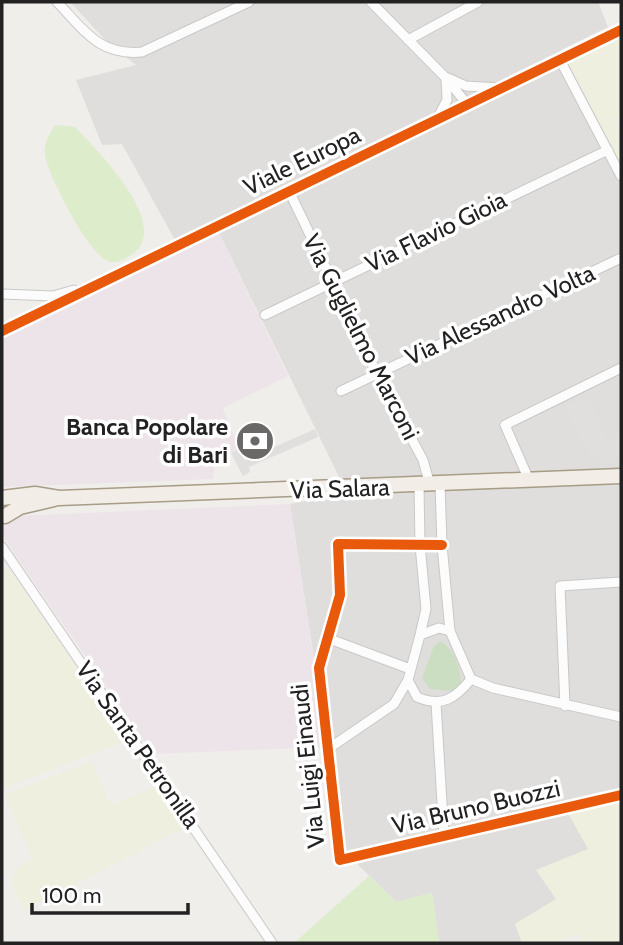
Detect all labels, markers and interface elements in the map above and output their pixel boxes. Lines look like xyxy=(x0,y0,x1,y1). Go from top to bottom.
street label: Viale Europa xyxy=(239,120,365,201)
street label: Via Flavio Gioia xyxy=(360,185,511,278)
street label: Via Guglielmo Marconi xyxy=(297,229,426,445)
street label: Via Alessandro Volta xyxy=(400,258,600,371)
place label: Banca Popolare di Bari xyxy=(66,412,228,469)
bank icon: Banca Popolare di Bari xyxy=(234,420,276,462)
street label: Via Salara xyxy=(290,472,391,505)
street label: Via Santa Petronilla xyxy=(70,656,207,834)
street label: Via Luigi Einaudi xyxy=(284,683,331,850)
street label: Via Bruno Buozzi xyxy=(389,773,563,840)
scale bar xyxy=(32,872,187,916)
text: 100 m xyxy=(42,883,101,908)

